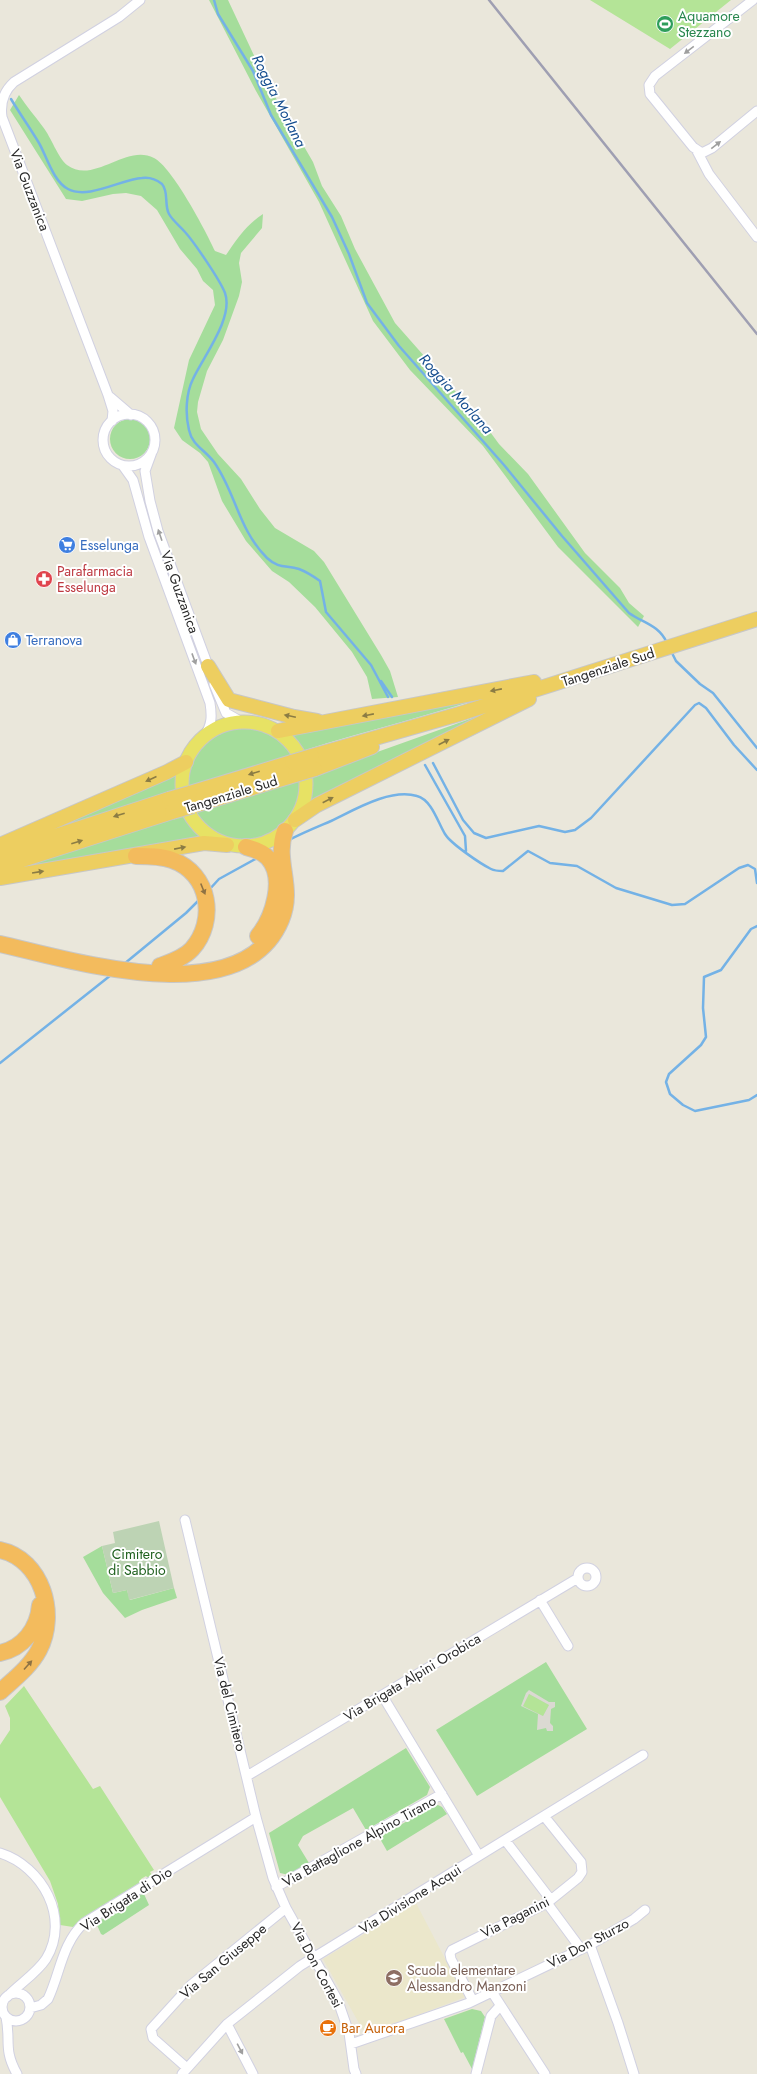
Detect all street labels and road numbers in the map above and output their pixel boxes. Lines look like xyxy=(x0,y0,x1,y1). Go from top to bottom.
street label: Via Guzzanica xyxy=(5,146,55,234)
street label: Via Guzzanica xyxy=(156,548,204,636)
street label: Tangenziale Sud xyxy=(559,643,657,691)
street label: Tangenziale Sud xyxy=(182,770,280,818)
street label: Via Brigata Alpini Orobica xyxy=(340,1628,484,1726)
street label: Via del Cimitero xyxy=(209,1655,252,1754)
street label: Via Battaglione Alpino Tirano xyxy=(278,1790,440,1892)
street label: Via Divisione Acqui xyxy=(355,1859,465,1939)
street label: Via Brigata di Dio xyxy=(76,1862,176,1936)
street label: Via Paganini xyxy=(477,1891,553,1943)
street label: Via Don Sturzo xyxy=(544,1913,633,1973)
street label: Via San Giuseppe xyxy=(175,1919,271,2003)
street label: Via Don Cortesi xyxy=(286,1919,348,2011)

